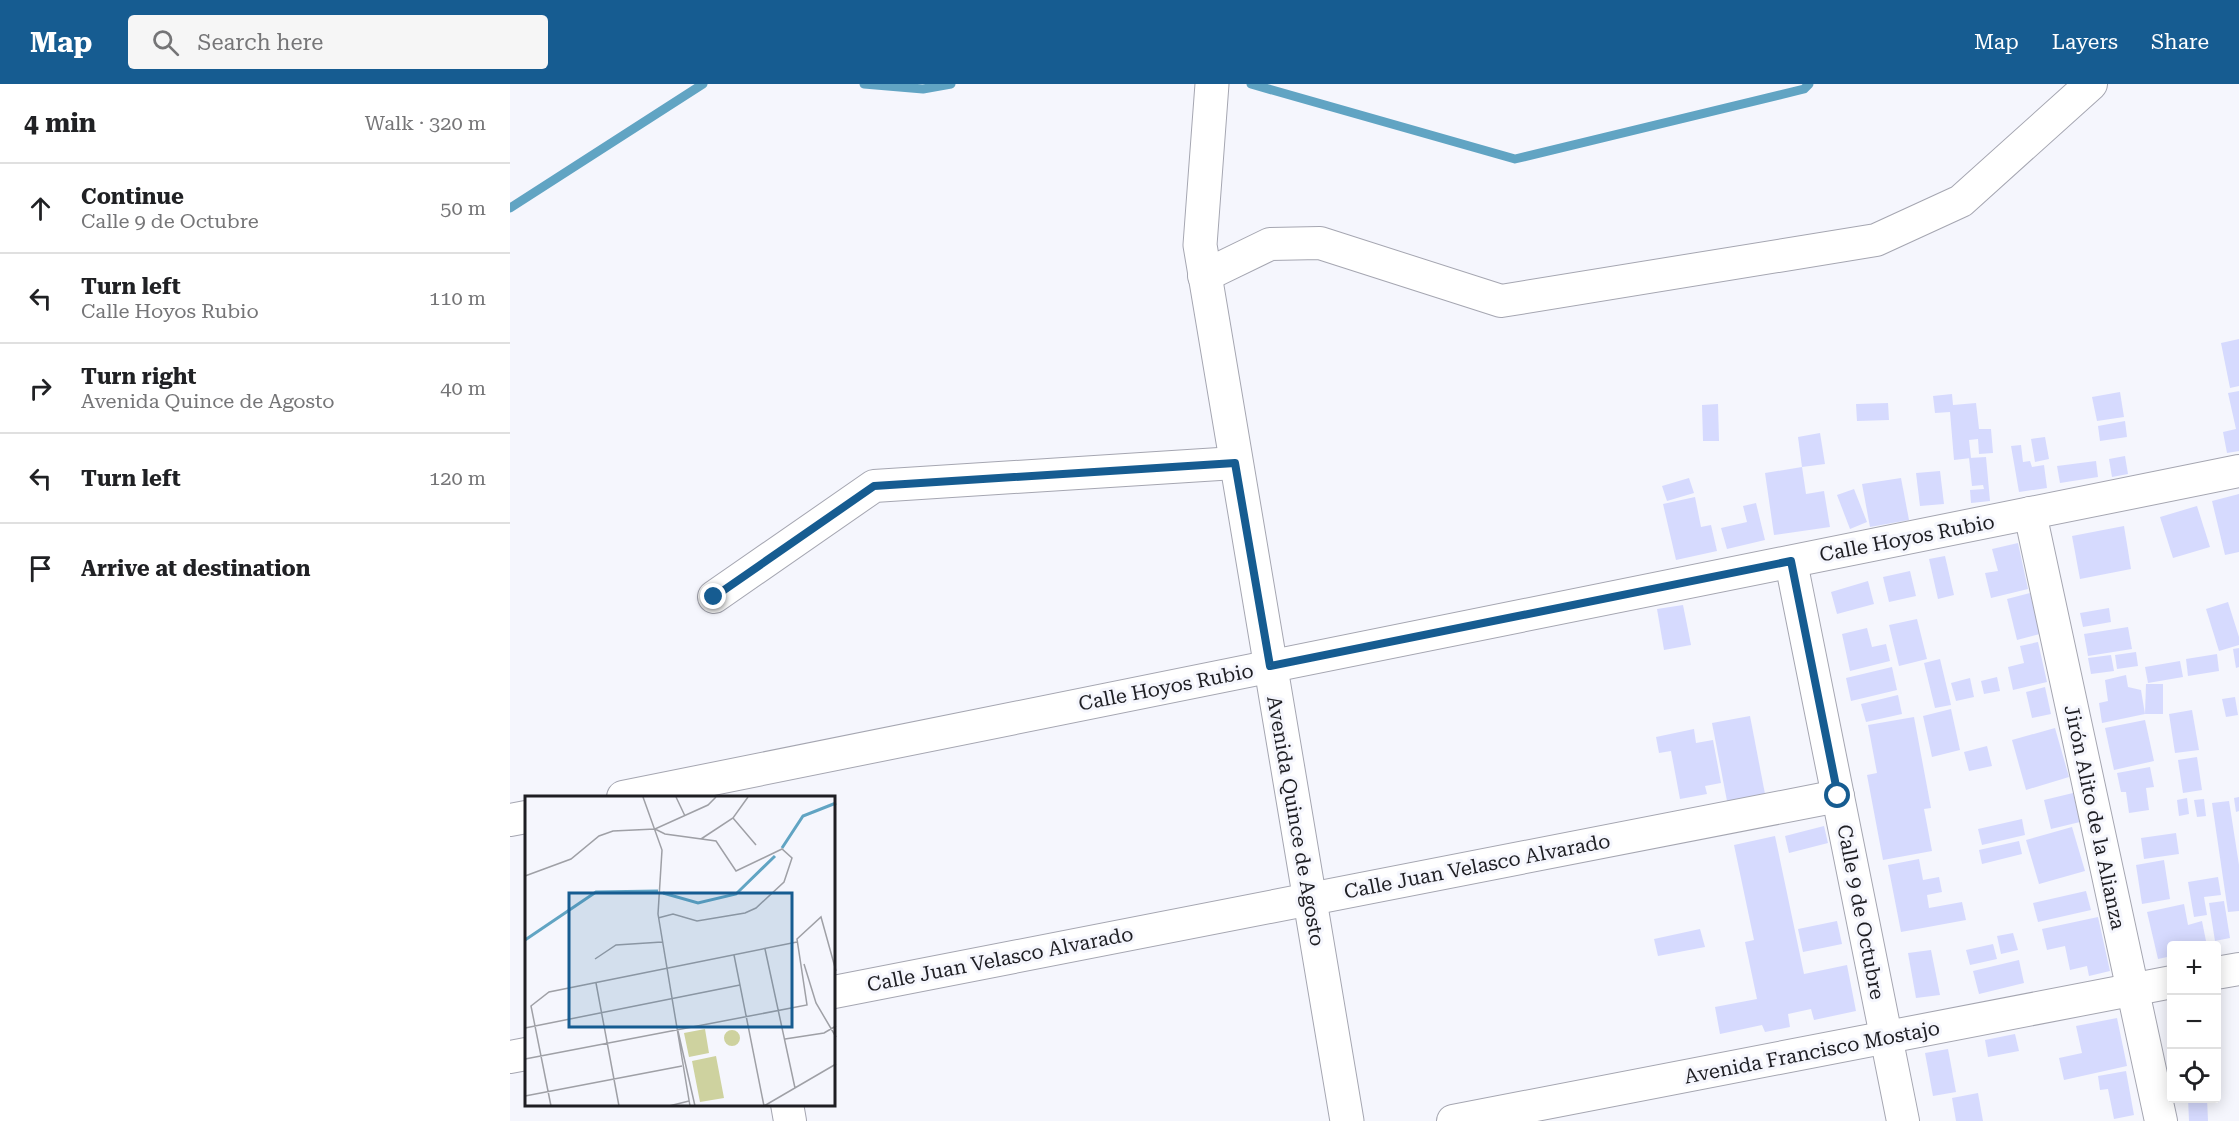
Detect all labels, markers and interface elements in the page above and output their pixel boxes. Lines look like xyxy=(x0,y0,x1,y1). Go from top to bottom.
search box xyxy=(128,15,548,69)
text: Map xyxy=(30,26,92,59)
icon: search xyxy=(149,26,182,59)
text: Search here xyxy=(197,30,323,55)
text: Map xyxy=(1974,30,2019,54)
text: Layers xyxy=(2052,30,2118,54)
text: Share xyxy=(2151,30,2209,54)
text: 4 min xyxy=(24,108,96,138)
text: Walk · 320 m xyxy=(365,111,486,135)
text: Continue xyxy=(81,184,184,209)
icon: ahead xyxy=(24,192,57,225)
text: 50 m xyxy=(440,196,486,220)
text: Calle 9 de Octubre xyxy=(81,209,259,233)
text: Turn left xyxy=(81,274,181,299)
icon: left xyxy=(24,282,57,315)
text: 110 m xyxy=(429,286,486,310)
text: Calle Hoyos Rubio xyxy=(81,299,259,323)
text: Turn right xyxy=(81,364,196,389)
icon: right xyxy=(24,372,57,405)
text: 40 m xyxy=(440,376,486,400)
text: Avenida Quince de Agosto xyxy=(81,389,335,413)
icon: left xyxy=(24,462,57,495)
text: Turn left xyxy=(81,466,181,491)
text: 120 m xyxy=(429,466,486,490)
street label: Calle Hoyos Rubio xyxy=(1817,509,1997,567)
icon: arrive xyxy=(24,552,57,585)
text: Arrive at destination xyxy=(81,556,310,581)
route end xyxy=(700,583,726,609)
street label: Calle Hoyos Rubio xyxy=(1076,658,1256,716)
street label: Avenida Quince de Agosto xyxy=(1262,694,1330,948)
street label: Jirón Alito de la Alianza xyxy=(2059,702,2131,932)
route start xyxy=(1824,782,1850,808)
inset map xyxy=(525,796,836,1106)
street label: Calle 9 de Octubre xyxy=(1832,822,1890,1002)
street label: Calle Juan Velasco Alvarado xyxy=(1342,828,1612,904)
street label: Calle Juan Velasco Alvarado xyxy=(865,921,1135,997)
map controls xyxy=(2167,941,2221,1103)
button: + xyxy=(2167,941,2221,995)
button: − xyxy=(2167,995,2221,1049)
street label: Avenida Francisco Mostajo xyxy=(1682,1015,1942,1089)
button: locate xyxy=(2167,1049,2221,1103)

